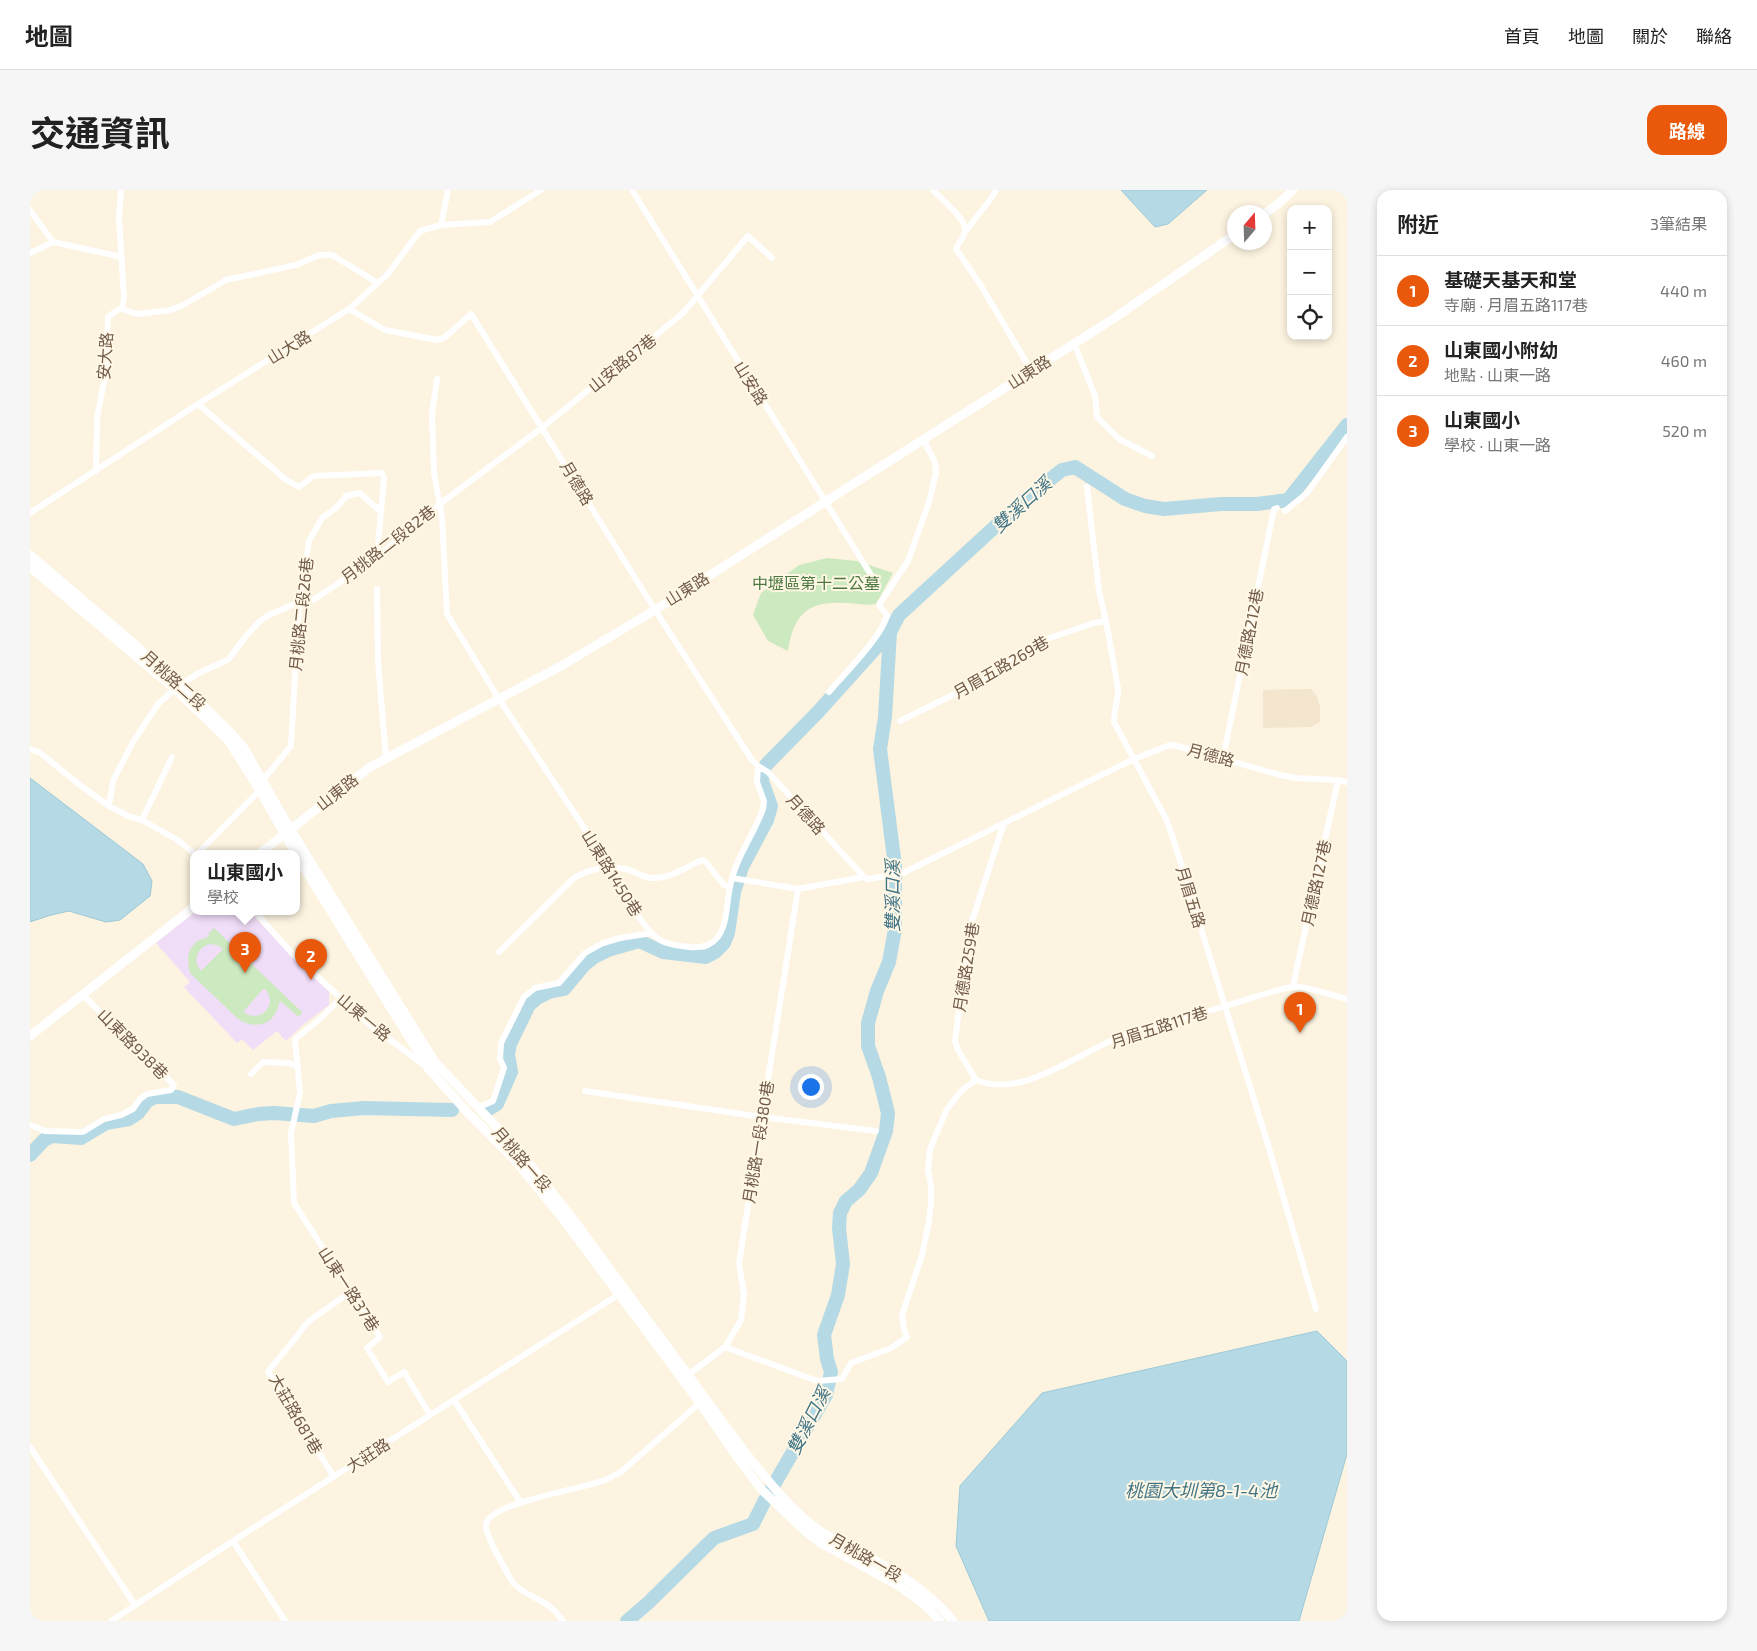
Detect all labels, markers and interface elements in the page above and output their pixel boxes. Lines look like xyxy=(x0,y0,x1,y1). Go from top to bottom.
text: 地圖 xyxy=(25,21,73,50)
text: 首頁 xyxy=(1504,25,1540,47)
text: 地圖 xyxy=(1568,25,1604,47)
text: 關於 xyxy=(1632,25,1668,47)
text: 聯絡 xyxy=(1696,25,1732,47)
button: 路線 xyxy=(1647,105,1727,155)
text: 交通資訊 xyxy=(30,111,170,153)
north arrow xyxy=(1227,205,1272,250)
map controls xyxy=(1287,205,1332,340)
button: + xyxy=(1287,205,1332,250)
text: 附近 xyxy=(1397,211,1439,236)
text: 3筆結果 xyxy=(1650,214,1707,233)
button: − xyxy=(1287,250,1332,295)
text: 基礎天基天和堂 xyxy=(1444,268,1577,291)
text: 1 xyxy=(1410,281,1416,300)
text: 440 m xyxy=(1660,281,1707,300)
button: locate xyxy=(1287,295,1332,340)
text: 寺廟 · 月眉五路117巷 xyxy=(1444,295,1588,314)
street label: 山大路 xyxy=(263,326,314,367)
street label: 山安路87巷 xyxy=(584,329,659,396)
street label: 安大路 xyxy=(93,331,116,381)
text: 山東國小附幼 xyxy=(1444,338,1558,361)
street label: 山東路 xyxy=(1003,351,1054,393)
text: 2 xyxy=(1408,351,1418,370)
text: 460 m xyxy=(1661,351,1707,370)
street label: 山安路 xyxy=(731,357,772,408)
text: 地點 · 山東一路 xyxy=(1444,365,1551,384)
text: 山東國小 xyxy=(1444,408,1520,431)
text: 3 xyxy=(1408,421,1418,440)
text: 520 m xyxy=(1662,421,1707,440)
text: 學校 · 山東一路 xyxy=(1444,435,1551,454)
street label: 月德路 xyxy=(557,457,598,508)
water label: 雙溪口溪 xyxy=(987,470,1058,537)
street label: 月桃路二段82巷 xyxy=(337,501,439,586)
street label: 月桃路二段26巷 xyxy=(285,556,316,672)
street label: 山東路 xyxy=(661,568,712,609)
park label: 中壢區第十二公墓 xyxy=(752,573,880,592)
street label: 月德路212巷 xyxy=(1231,587,1266,677)
street label: 月眉五路269巷 xyxy=(950,632,1052,702)
street label: 月桃路二段 xyxy=(138,646,210,713)
street label: 月德路 xyxy=(1185,739,1237,770)
street label: 山東路 xyxy=(312,769,361,814)
street label: 月德路 xyxy=(783,789,829,838)
street label: 山東路1450巷 xyxy=(578,826,647,920)
street label: 月德路127巷 xyxy=(1297,838,1334,928)
popup xyxy=(190,850,300,915)
water label: 雙溪口溪 xyxy=(881,857,903,932)
text: 山東國小 xyxy=(207,860,283,883)
street label: 月眉五路 xyxy=(1173,863,1210,930)
text: 學校 xyxy=(207,887,239,906)
street label: 月德路259巷 xyxy=(949,921,982,1013)
pin: 3 xyxy=(229,932,261,973)
pin: 2 xyxy=(295,939,327,980)
street label: 山東一路 xyxy=(334,989,395,1044)
pin: 1 xyxy=(1284,992,1316,1033)
street label: 月眉五路117巷 xyxy=(1108,1002,1210,1051)
street label: 山東路938巷 xyxy=(94,1004,173,1083)
your location xyxy=(798,1074,824,1100)
street label: 月桃路一段380巷 xyxy=(738,1079,777,1205)
street label: 月桃路一段 xyxy=(489,1122,556,1195)
street label: 山東一路37巷 xyxy=(315,1243,384,1335)
street label: 大莊路681巷 xyxy=(266,1370,327,1457)
water label: 雙溪口溪 xyxy=(782,1381,836,1458)
street label: 大莊路 xyxy=(342,1434,393,1476)
water label: 桃園大圳第8-1-4池 xyxy=(1125,1479,1279,1501)
street label: 月桃路一段 xyxy=(827,1528,906,1585)

